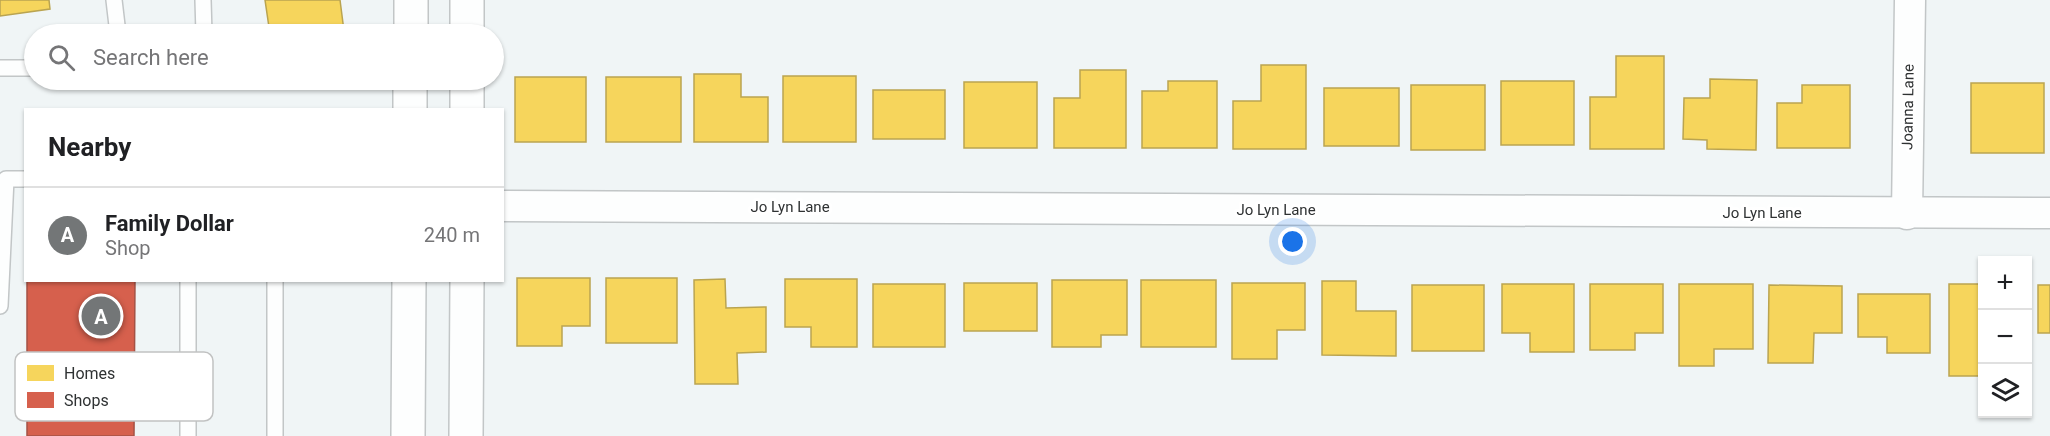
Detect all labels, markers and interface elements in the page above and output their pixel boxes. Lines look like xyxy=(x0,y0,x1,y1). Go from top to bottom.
search box xyxy=(24,24,504,90)
icon: search xyxy=(45,41,78,74)
text: Search here xyxy=(93,45,209,70)
street label: Joanna Lane xyxy=(1898,64,1918,150)
text: Nearby xyxy=(48,132,131,162)
street label: Jo Lyn Lane xyxy=(750,198,830,216)
street label: Jo Lyn Lane xyxy=(1236,201,1316,219)
street label: Jo Lyn Lane xyxy=(1722,204,1802,222)
text: Family Dollar xyxy=(105,211,234,236)
text: A xyxy=(61,223,74,247)
text: 240 m xyxy=(424,223,480,247)
your location xyxy=(1278,227,1307,256)
text: Shop xyxy=(105,236,151,260)
map controls xyxy=(1978,256,2032,418)
button: + xyxy=(1978,256,2032,310)
pin: A xyxy=(82,294,120,338)
button: − xyxy=(1978,310,2032,364)
legend xyxy=(15,352,213,421)
text: Homes xyxy=(64,364,115,383)
button: layers xyxy=(1978,364,2032,418)
text: Shops xyxy=(64,391,109,410)

